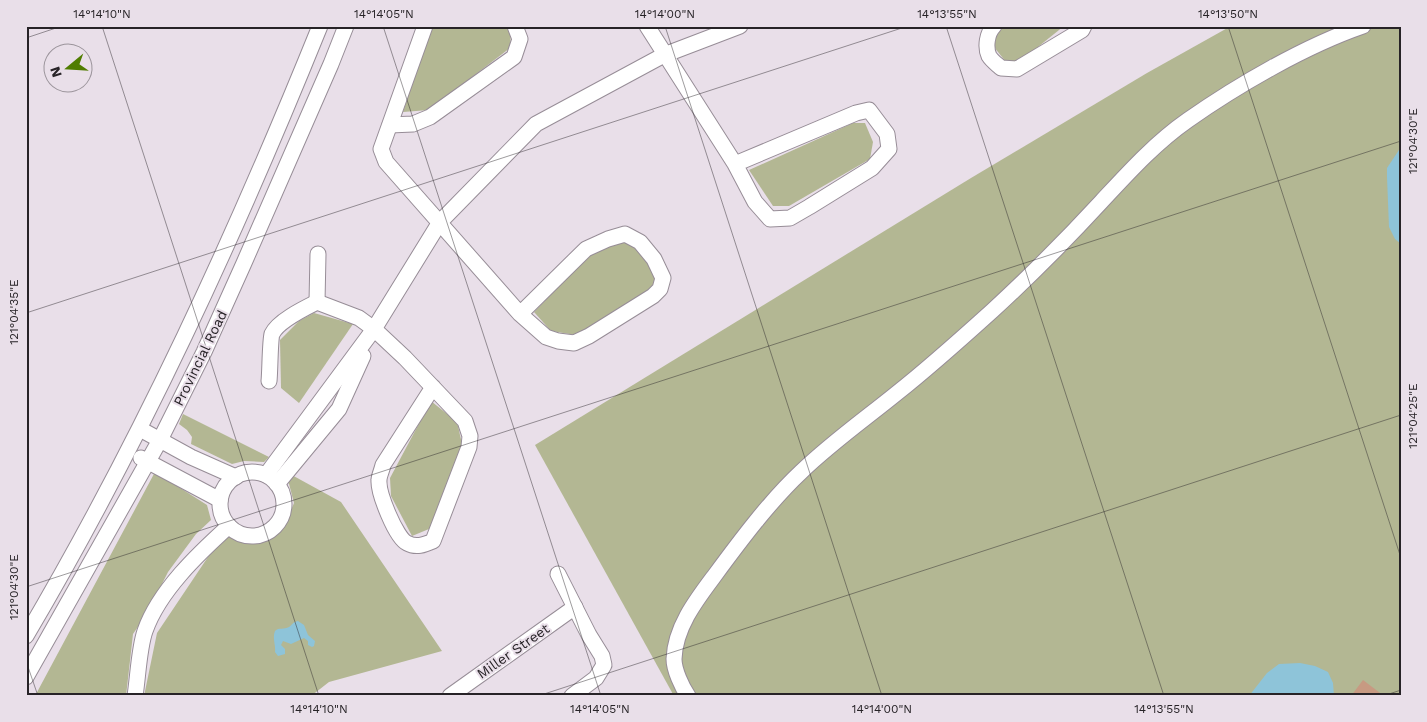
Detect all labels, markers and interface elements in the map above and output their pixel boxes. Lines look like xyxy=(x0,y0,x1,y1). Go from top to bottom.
text: 14°14'10"N xyxy=(73,7,131,21)
text: 14°14'05"N xyxy=(354,7,414,21)
text: 14°14'00"N xyxy=(635,7,695,21)
text: 14°13'55"N xyxy=(917,7,977,21)
text: 14°13'50"N xyxy=(1198,7,1258,21)
north arrow xyxy=(42,42,92,92)
text: N xyxy=(46,65,65,79)
text: 121°04'30"E xyxy=(1406,108,1420,174)
text: 121°04'35"E xyxy=(7,279,21,345)
street label: Provincial Road xyxy=(170,308,230,408)
text: 121°04'25"E xyxy=(1406,383,1420,449)
text: 121°04'30"E xyxy=(7,554,21,620)
street label: Miller Street xyxy=(474,620,552,682)
text: 14°14'10"N xyxy=(290,702,348,716)
text: 14°14'05"N xyxy=(570,702,630,716)
text: 14°14'00"N xyxy=(852,702,912,716)
text: 14°13'55"N xyxy=(1134,702,1194,716)

